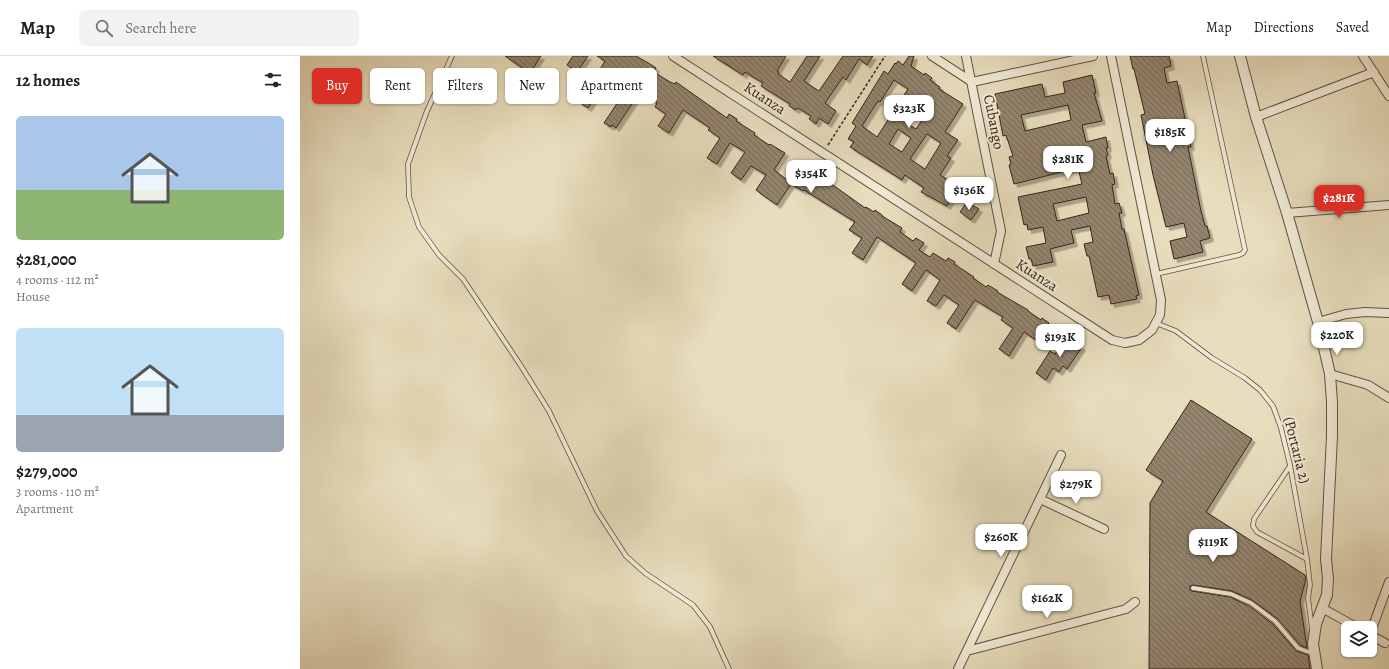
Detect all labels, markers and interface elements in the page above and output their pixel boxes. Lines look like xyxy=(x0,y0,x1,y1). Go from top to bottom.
search box xyxy=(79,10,359,46)
text: Map xyxy=(20,15,55,41)
icon: search xyxy=(93,17,115,39)
text: Search here xyxy=(125,18,197,38)
text: Map xyxy=(1206,18,1232,37)
text: Directions xyxy=(1254,18,1314,37)
text: Saved xyxy=(1336,18,1369,37)
chip: Buy xyxy=(312,68,362,104)
chip: Rent xyxy=(370,68,425,104)
chip: Filters xyxy=(433,68,497,104)
chip: New xyxy=(505,68,559,104)
chip: Apartment xyxy=(567,68,657,104)
text: 12 homes xyxy=(16,69,80,92)
icon: filters xyxy=(262,69,284,91)
street label: Kuanza xyxy=(740,77,790,119)
street label: Cubango xyxy=(979,93,1009,151)
pin: $323K xyxy=(881,95,937,129)
text: $323K xyxy=(893,99,925,116)
pin: $185K xyxy=(1142,119,1198,153)
text: $185K xyxy=(1154,123,1186,140)
icon: home xyxy=(114,142,186,214)
pin: $281K xyxy=(1040,146,1096,180)
text: $281K xyxy=(1052,150,1084,167)
pin: $354K xyxy=(783,160,839,194)
text: $354K xyxy=(795,164,827,181)
pin: $136K xyxy=(941,177,997,211)
text: $136K xyxy=(954,181,984,198)
pin: $281K xyxy=(1311,185,1367,219)
text: $281K xyxy=(1323,189,1355,206)
text: $281,000 xyxy=(16,248,77,271)
street label: Kuanza xyxy=(1012,254,1062,296)
text: 4 rooms · 112 m² xyxy=(16,271,99,288)
text: House xyxy=(16,288,50,305)
pin: $220K xyxy=(1309,322,1365,356)
pin: $193K xyxy=(1032,324,1088,358)
text: $220K xyxy=(1320,326,1354,343)
text: $193K xyxy=(1045,328,1075,345)
icon: home xyxy=(114,354,186,426)
street label: (Portaria 2) xyxy=(1279,415,1315,485)
text: $279,000 xyxy=(16,460,78,483)
pin: $279K xyxy=(1048,471,1104,505)
text: $279K xyxy=(1060,475,1092,492)
text: 3 rooms · 110 m² xyxy=(16,483,99,500)
text: Apartment xyxy=(16,500,74,517)
pin: $260K xyxy=(973,524,1029,558)
text: $260K xyxy=(984,528,1018,545)
pin: $119K xyxy=(1185,529,1241,563)
text: $119K xyxy=(1198,533,1228,550)
pin: $162K xyxy=(1019,585,1075,619)
text: $162K xyxy=(1031,589,1063,606)
map controls xyxy=(1341,621,1377,657)
button: layers xyxy=(1341,621,1377,657)

